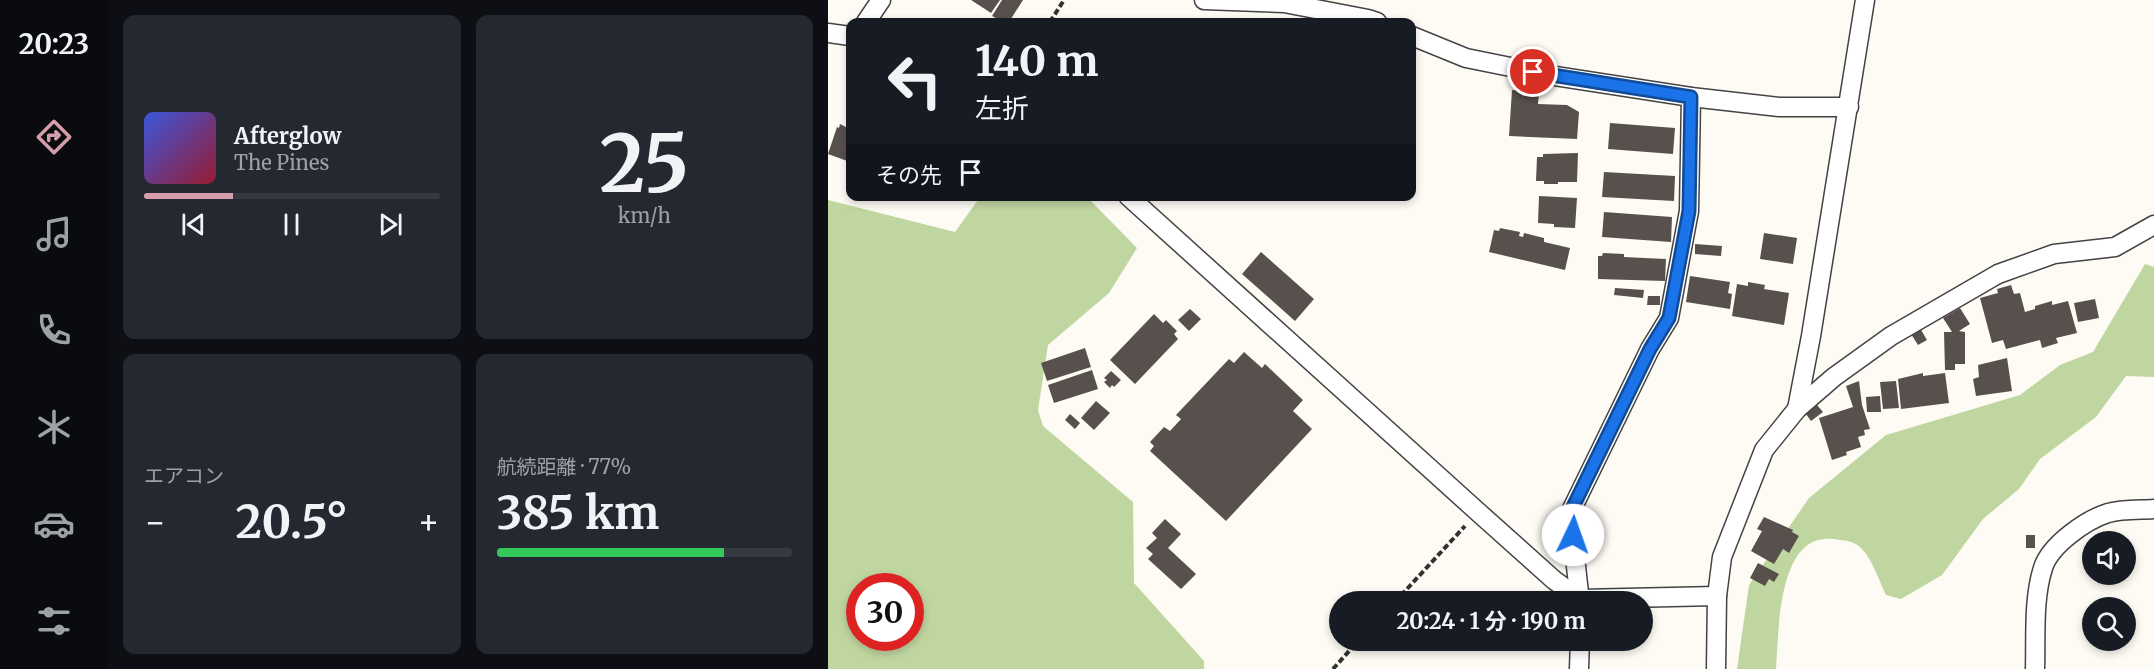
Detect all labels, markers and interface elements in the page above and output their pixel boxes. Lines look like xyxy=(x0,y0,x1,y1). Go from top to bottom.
text: 20:23 xyxy=(19,27,89,61)
text: 140 m xyxy=(975,35,1098,87)
icon: left xyxy=(876,42,954,120)
pin xyxy=(1507,46,1558,97)
icon: arrive xyxy=(1516,55,1549,88)
text: 左折 xyxy=(975,91,1029,125)
text: 25 xyxy=(599,115,689,213)
icon: directions xyxy=(33,116,75,158)
text: Afterglow xyxy=(234,122,341,150)
text: The Pines xyxy=(234,150,329,175)
icon: arrive xyxy=(954,156,987,189)
text: その先 xyxy=(876,161,942,189)
text: km/h xyxy=(618,203,671,228)
icon: previous xyxy=(177,208,210,241)
icon: pause xyxy=(275,208,308,241)
icon: next xyxy=(374,208,407,241)
icon: music xyxy=(33,213,75,255)
icon: phone xyxy=(33,309,75,351)
icon: climate xyxy=(33,406,75,448)
text: 航続距離 · 77% xyxy=(497,454,631,479)
text: エアコン xyxy=(144,463,224,488)
text: 385 km xyxy=(497,485,659,541)
text: 20.5° xyxy=(236,494,348,550)
text: − xyxy=(144,502,166,543)
text: + xyxy=(417,502,439,543)
icon: car xyxy=(33,503,75,545)
position arrow xyxy=(1541,503,1605,567)
map controls xyxy=(2082,531,2136,651)
button: sound xyxy=(2082,531,2136,585)
speed limit sign: 30 xyxy=(846,573,924,651)
button: search xyxy=(2082,597,2136,651)
icon: filters xyxy=(33,600,75,642)
text: 20:24 · 1 分 · 190 m xyxy=(1396,607,1586,635)

